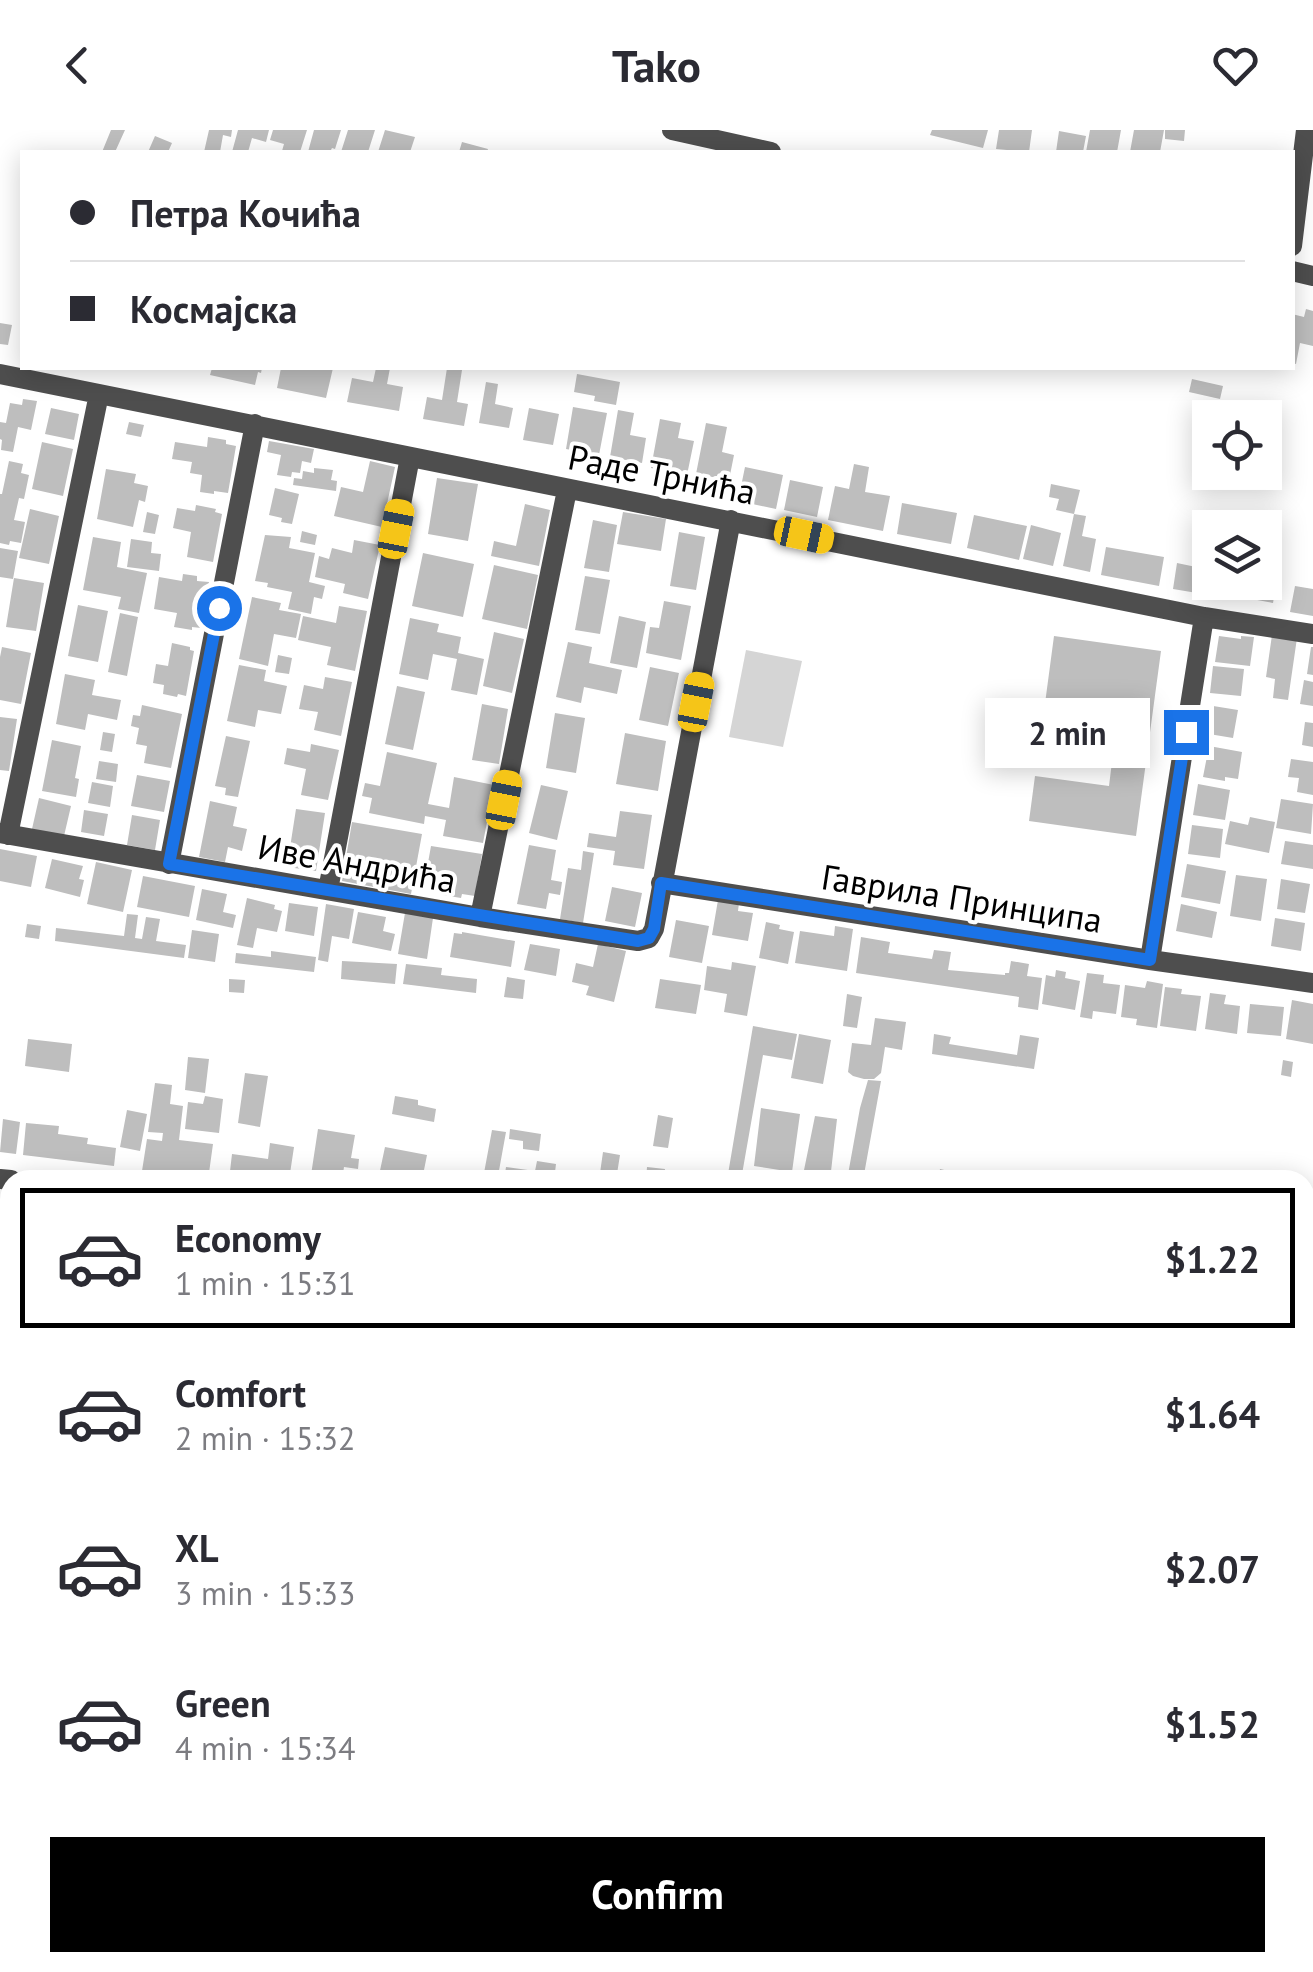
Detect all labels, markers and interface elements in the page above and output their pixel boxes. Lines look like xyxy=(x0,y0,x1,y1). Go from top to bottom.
text: Tako xyxy=(612,36,701,94)
icon: back xyxy=(50,38,105,93)
icon: heart xyxy=(1208,38,1263,93)
text: Петра Кочића xyxy=(130,188,361,237)
text: Космајска xyxy=(130,284,297,333)
map controls xyxy=(1192,400,1282,600)
button: locate xyxy=(1192,400,1282,490)
street label: Раде Трнића xyxy=(564,433,760,515)
car xyxy=(376,497,416,561)
button: layers xyxy=(1192,510,1282,600)
car xyxy=(772,514,836,556)
route start xyxy=(197,586,242,631)
car xyxy=(676,670,716,734)
callout: 2 min xyxy=(986,697,1151,767)
route end xyxy=(1164,710,1209,755)
text: 2 min xyxy=(1028,712,1107,754)
car xyxy=(484,768,524,832)
street label: Иве Андрића xyxy=(254,823,460,903)
street label: Гаврила Принципа xyxy=(819,853,1105,943)
icon: car xyxy=(55,1213,145,1303)
text: Economy xyxy=(175,1213,321,1262)
text: $1.22 xyxy=(1164,1234,1260,1283)
text: 1 min · 15:31 xyxy=(175,1262,355,1304)
icon: car xyxy=(55,1368,145,1458)
text: Comfort xyxy=(175,1368,306,1417)
text: $1.64 xyxy=(1164,1389,1260,1438)
text: 2 min · 15:32 xyxy=(175,1417,355,1459)
icon: car xyxy=(55,1523,145,1613)
text: XL xyxy=(175,1523,219,1572)
text: $2.07 xyxy=(1164,1544,1260,1593)
text: 3 min · 15:33 xyxy=(175,1572,355,1614)
icon: car xyxy=(55,1678,145,1768)
text: Green xyxy=(175,1678,271,1727)
text: $1.52 xyxy=(1164,1699,1260,1748)
text: 4 min · 15:34 xyxy=(175,1727,355,1769)
button: Confirm xyxy=(50,1837,1265,1952)

